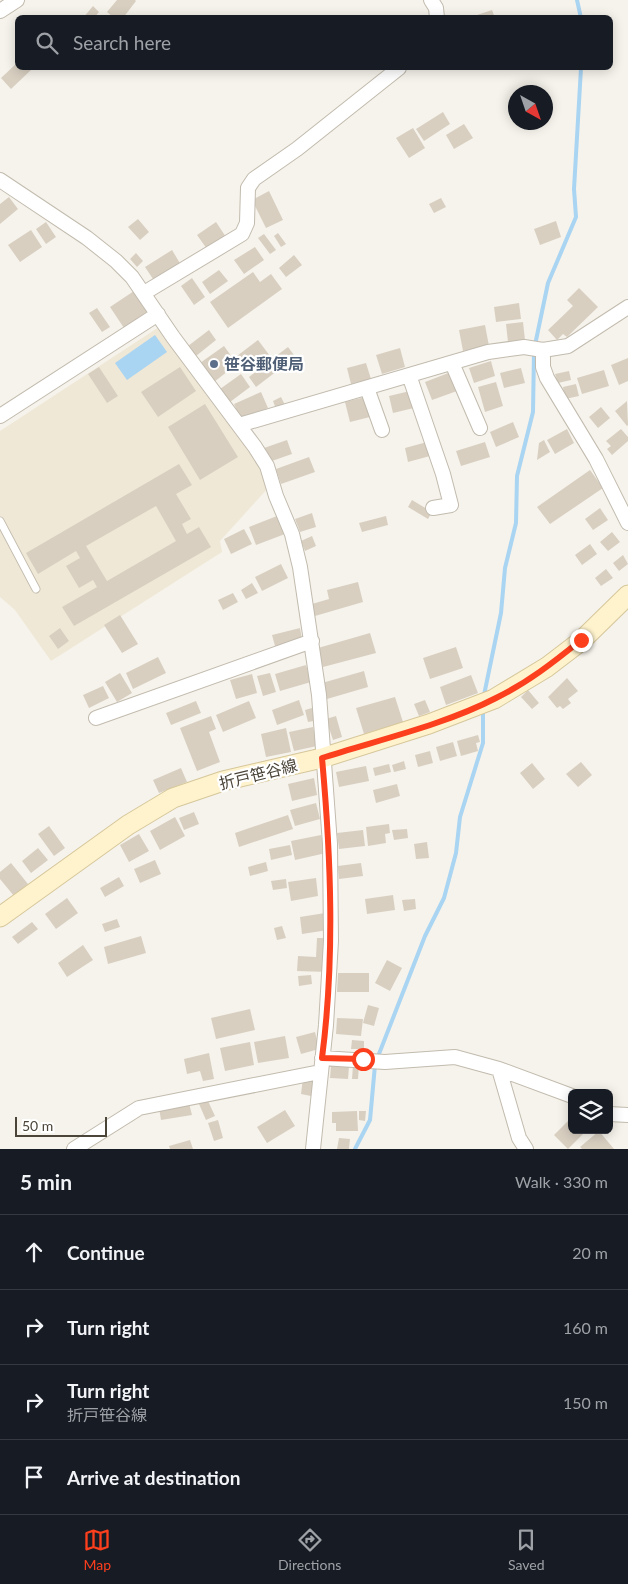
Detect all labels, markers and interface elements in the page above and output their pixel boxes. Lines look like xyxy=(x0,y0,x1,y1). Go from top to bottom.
search box xyxy=(15,15,613,70)
icon: search xyxy=(33,29,61,57)
text: Search here xyxy=(73,31,171,54)
north arrow xyxy=(508,85,553,130)
place label: 笹谷郵便局 xyxy=(224,354,304,373)
marker: 笹谷郵便局 xyxy=(208,358,220,370)
route end xyxy=(570,629,593,652)
street label: 折戸笹谷線 xyxy=(217,755,299,792)
route start xyxy=(352,1048,375,1071)
map controls xyxy=(568,1089,613,1134)
button: layers xyxy=(568,1089,613,1134)
scale bar xyxy=(15,1114,108,1137)
text: 50 m xyxy=(22,1117,53,1134)
text: 5 min xyxy=(20,1169,72,1194)
text: Walk · 330 m xyxy=(515,1172,608,1191)
icon: ahead xyxy=(20,1238,48,1266)
text: Continue xyxy=(67,1241,145,1264)
text: 20 m xyxy=(572,1243,608,1262)
icon: right xyxy=(20,1313,48,1341)
text: Turn right xyxy=(67,1316,149,1339)
text: 160 m xyxy=(563,1318,608,1337)
text: Turn right xyxy=(67,1379,149,1402)
icon: right xyxy=(20,1388,48,1416)
text: 150 m xyxy=(563,1393,608,1412)
text: 折戸笹谷線 xyxy=(67,1405,147,1424)
icon: arrive xyxy=(20,1463,48,1491)
text: Arrive at destination xyxy=(67,1466,240,1489)
tab: Map xyxy=(83,1526,111,1573)
tab: Directions xyxy=(278,1526,341,1573)
tab: Saved xyxy=(508,1526,545,1573)

